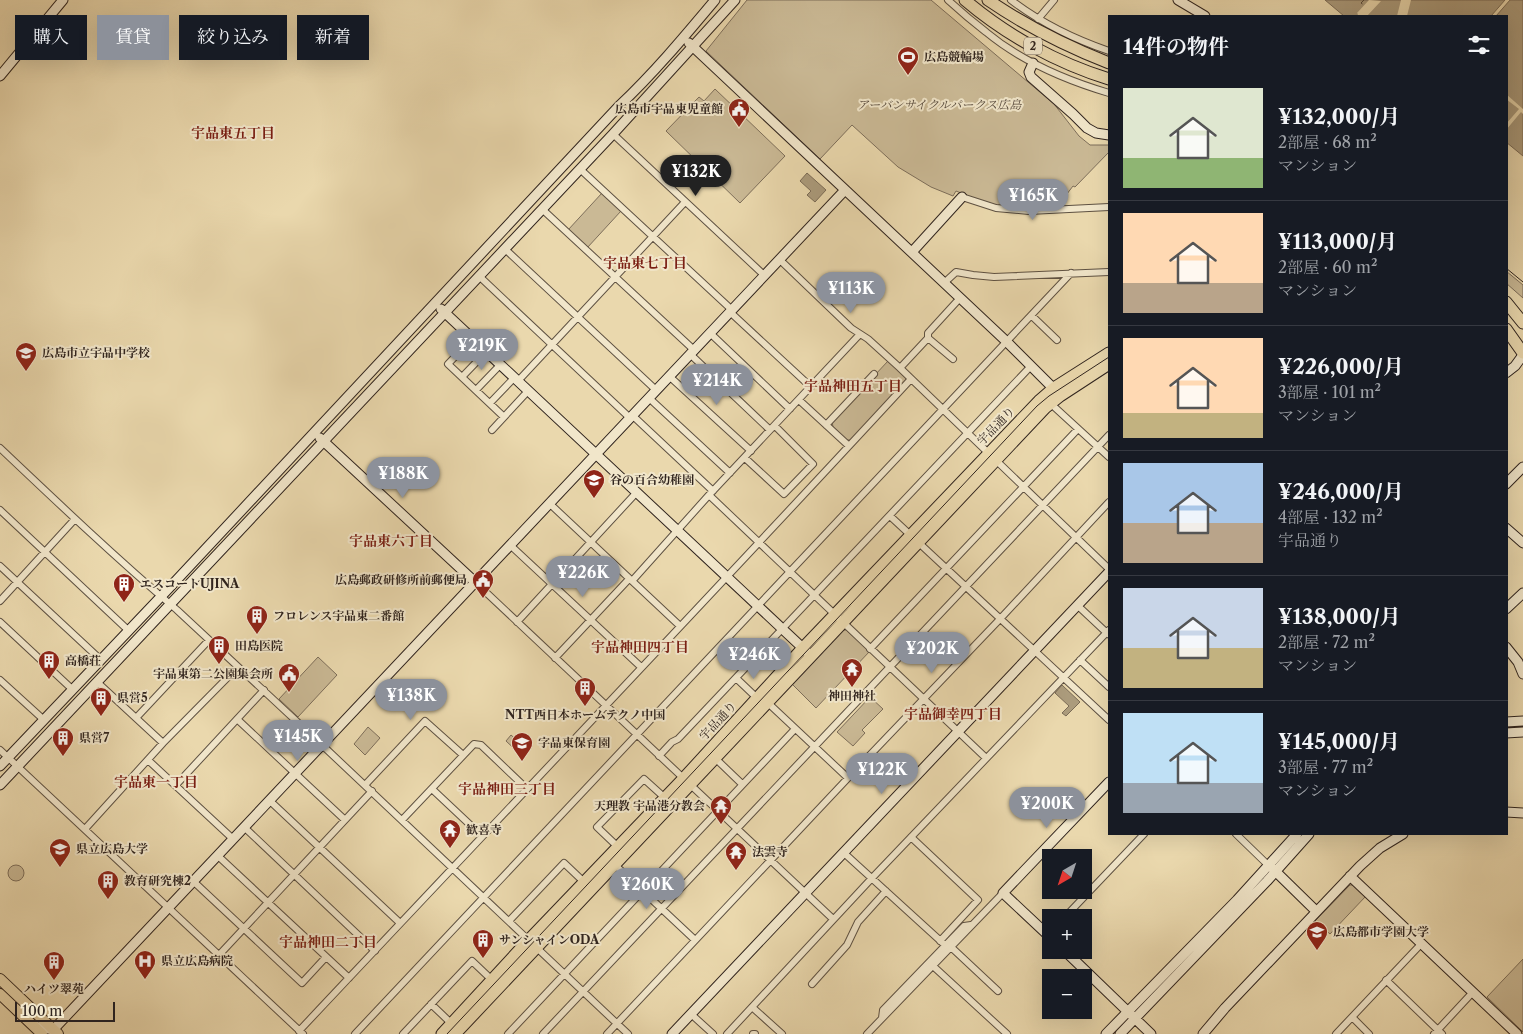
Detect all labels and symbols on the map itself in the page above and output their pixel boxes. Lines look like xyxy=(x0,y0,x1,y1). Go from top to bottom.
road number: 2 xyxy=(1024,37,1042,54)
sports icon: 広島競輪場 xyxy=(896,45,920,76)
place label: 広島競輪場 xyxy=(924,49,984,64)
public building icon: 広島市宇品東児童館 xyxy=(727,97,751,128)
park label: アーバンサイクルパークス広島 xyxy=(857,97,1022,112)
place label: 広島市宇品東児童館 xyxy=(615,101,723,116)
district label: 宇品東五丁目 xyxy=(191,124,275,142)
pin: ¥132K xyxy=(661,154,731,197)
pin: ¥165K xyxy=(998,178,1068,221)
district label: 宇品東七丁目 xyxy=(603,254,687,272)
pin: ¥113K xyxy=(816,272,886,314)
pin: ¥219K xyxy=(447,328,517,371)
school or university icon: 広島市立宇品中学校 xyxy=(14,341,38,372)
place label: 広島市立宇品中学校 xyxy=(42,345,150,360)
pin: ¥214K xyxy=(682,364,752,406)
district label: 宇品神田五丁目 xyxy=(804,377,902,395)
street label: 宇品通り xyxy=(974,403,1018,448)
pin: ¥188K xyxy=(368,456,438,499)
school or university icon: 谷の百合幼稚園 xyxy=(582,468,606,499)
place label: 谷の百合幼稚園 xyxy=(610,472,694,487)
district label: 宇品東六丁目 xyxy=(349,532,433,550)
pin: ¥226K xyxy=(548,556,618,598)
public building icon: 広島郵政研修所前郵便局 xyxy=(471,568,495,599)
building icon: エスコートUJINA xyxy=(112,572,136,603)
place label: 広島郵政研修所前郵便局 xyxy=(335,572,467,587)
place label: エスコートUJINA xyxy=(140,576,240,591)
building icon: フロレンス宇品東二番館 xyxy=(245,604,269,635)
place label: フロレンス宇品東二番館 xyxy=(273,608,404,623)
pin: ¥202K xyxy=(897,632,967,674)
building icon: 田島医院 xyxy=(207,634,231,665)
place label: 田島医院 xyxy=(235,638,283,653)
district label: 宇品神田四丁目 xyxy=(591,638,689,656)
pin: ¥246K xyxy=(719,638,789,680)
building icon: 高橋荘 xyxy=(37,649,61,680)
place label: 高橋荘 xyxy=(65,653,101,668)
temple icon: 神田神社 xyxy=(840,657,864,688)
public building icon: 宇品東第二公園集会所 xyxy=(277,662,301,693)
place label: 宇品東第二公園集会所 xyxy=(153,666,273,681)
building icon: NTT西日本ホームテクノ中国 xyxy=(573,676,597,707)
pin: ¥138K xyxy=(376,678,446,721)
building icon: 県営5 xyxy=(89,686,113,717)
place label: 神田神社 xyxy=(828,688,876,703)
place label: 県営5 xyxy=(117,690,148,705)
street label: 宇品通り xyxy=(696,698,739,743)
district label: 宇品御幸四丁目 xyxy=(904,705,1002,723)
place label: NTT西日本ホームテクノ中国 xyxy=(505,707,665,722)
pin: ¥145K xyxy=(263,720,333,762)
building icon: 県営7 xyxy=(51,726,75,757)
place label: 県営7 xyxy=(79,730,110,745)
school or university icon: 字品東保育園 xyxy=(510,731,534,762)
place label: 字品東保育園 xyxy=(538,735,610,750)
pin: ¥122K xyxy=(847,752,917,795)
district label: 宇品東一丁目 xyxy=(114,773,198,791)
district label: 宇品神田三丁目 xyxy=(458,780,556,798)
pin: ¥200K xyxy=(1012,786,1082,829)
temple icon: 天理教 宇品港分教会 xyxy=(709,794,733,825)
place label: 天理教 宇品港分教会 xyxy=(594,798,705,813)
temple icon: 歓喜寺 xyxy=(438,818,462,849)
place label: 歓喜寺 xyxy=(466,822,502,837)
school or university icon: 県立広島大学 xyxy=(48,837,72,868)
temple icon: 法雲寺 xyxy=(724,840,748,871)
place label: 県立広島大学 xyxy=(76,841,148,856)
place label: 法雲寺 xyxy=(752,844,788,859)
north arrow xyxy=(1042,849,1092,899)
pin: ¥260K xyxy=(612,868,682,910)
building icon: 教育研究棟2 xyxy=(96,869,120,900)
place label: 教育研究棟2 xyxy=(124,873,191,888)
school or university icon: 広島都市学園大学 xyxy=(1305,920,1329,951)
place label: 広島都市学園大学 xyxy=(1333,924,1429,939)
building icon: サンシャインODA xyxy=(471,928,495,959)
place label: サンシャインODA xyxy=(499,932,600,947)
district label: 宇品神田二丁目 xyxy=(279,933,377,951)
hospital icon: 県立広島病院 xyxy=(133,949,157,980)
building icon: ハイツ翠苑 xyxy=(42,950,66,981)
place label: 県立広島病院 xyxy=(161,953,233,968)
place label: ハイツ翠苑 xyxy=(24,981,84,996)
scale bar xyxy=(15,999,115,1022)

